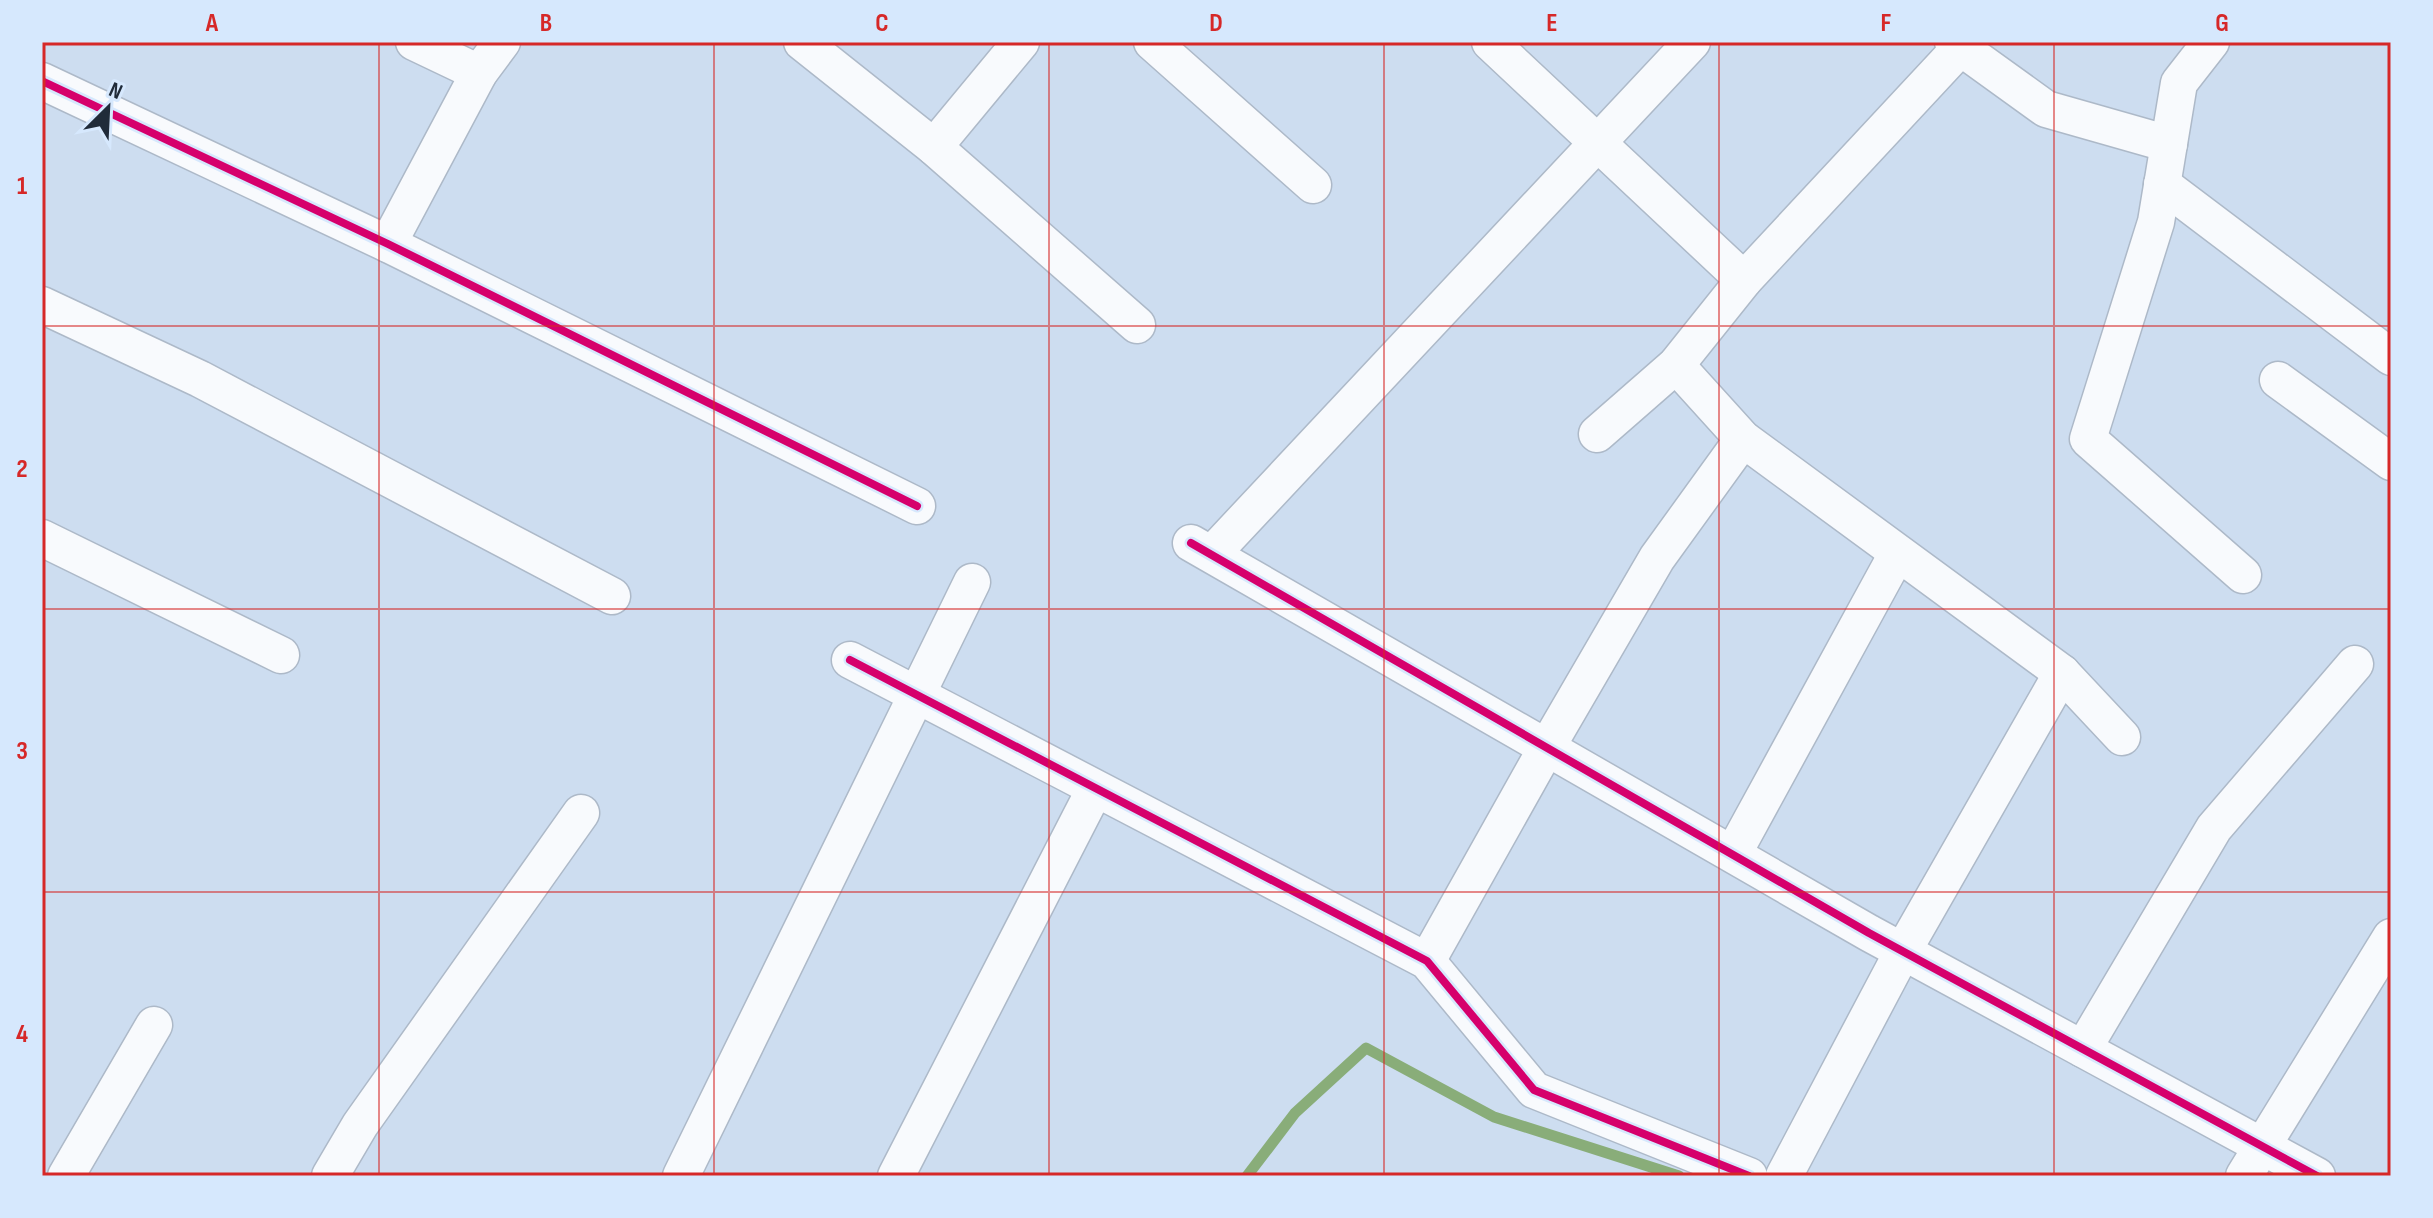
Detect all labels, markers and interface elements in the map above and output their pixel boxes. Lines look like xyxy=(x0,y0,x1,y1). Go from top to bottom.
text: A xyxy=(205,8,219,39)
text: B xyxy=(540,8,552,39)
text: C xyxy=(875,8,889,39)
text: D xyxy=(1209,8,1223,39)
text: E xyxy=(1546,8,1558,39)
text: F xyxy=(1881,8,1892,39)
text: G xyxy=(2215,8,2229,39)
north arrow xyxy=(68,68,148,148)
text: N xyxy=(105,76,126,106)
text: 1 xyxy=(17,171,27,202)
text: 2 xyxy=(16,454,28,485)
text: 3 xyxy=(16,736,28,767)
text: 4 xyxy=(16,1019,28,1050)

